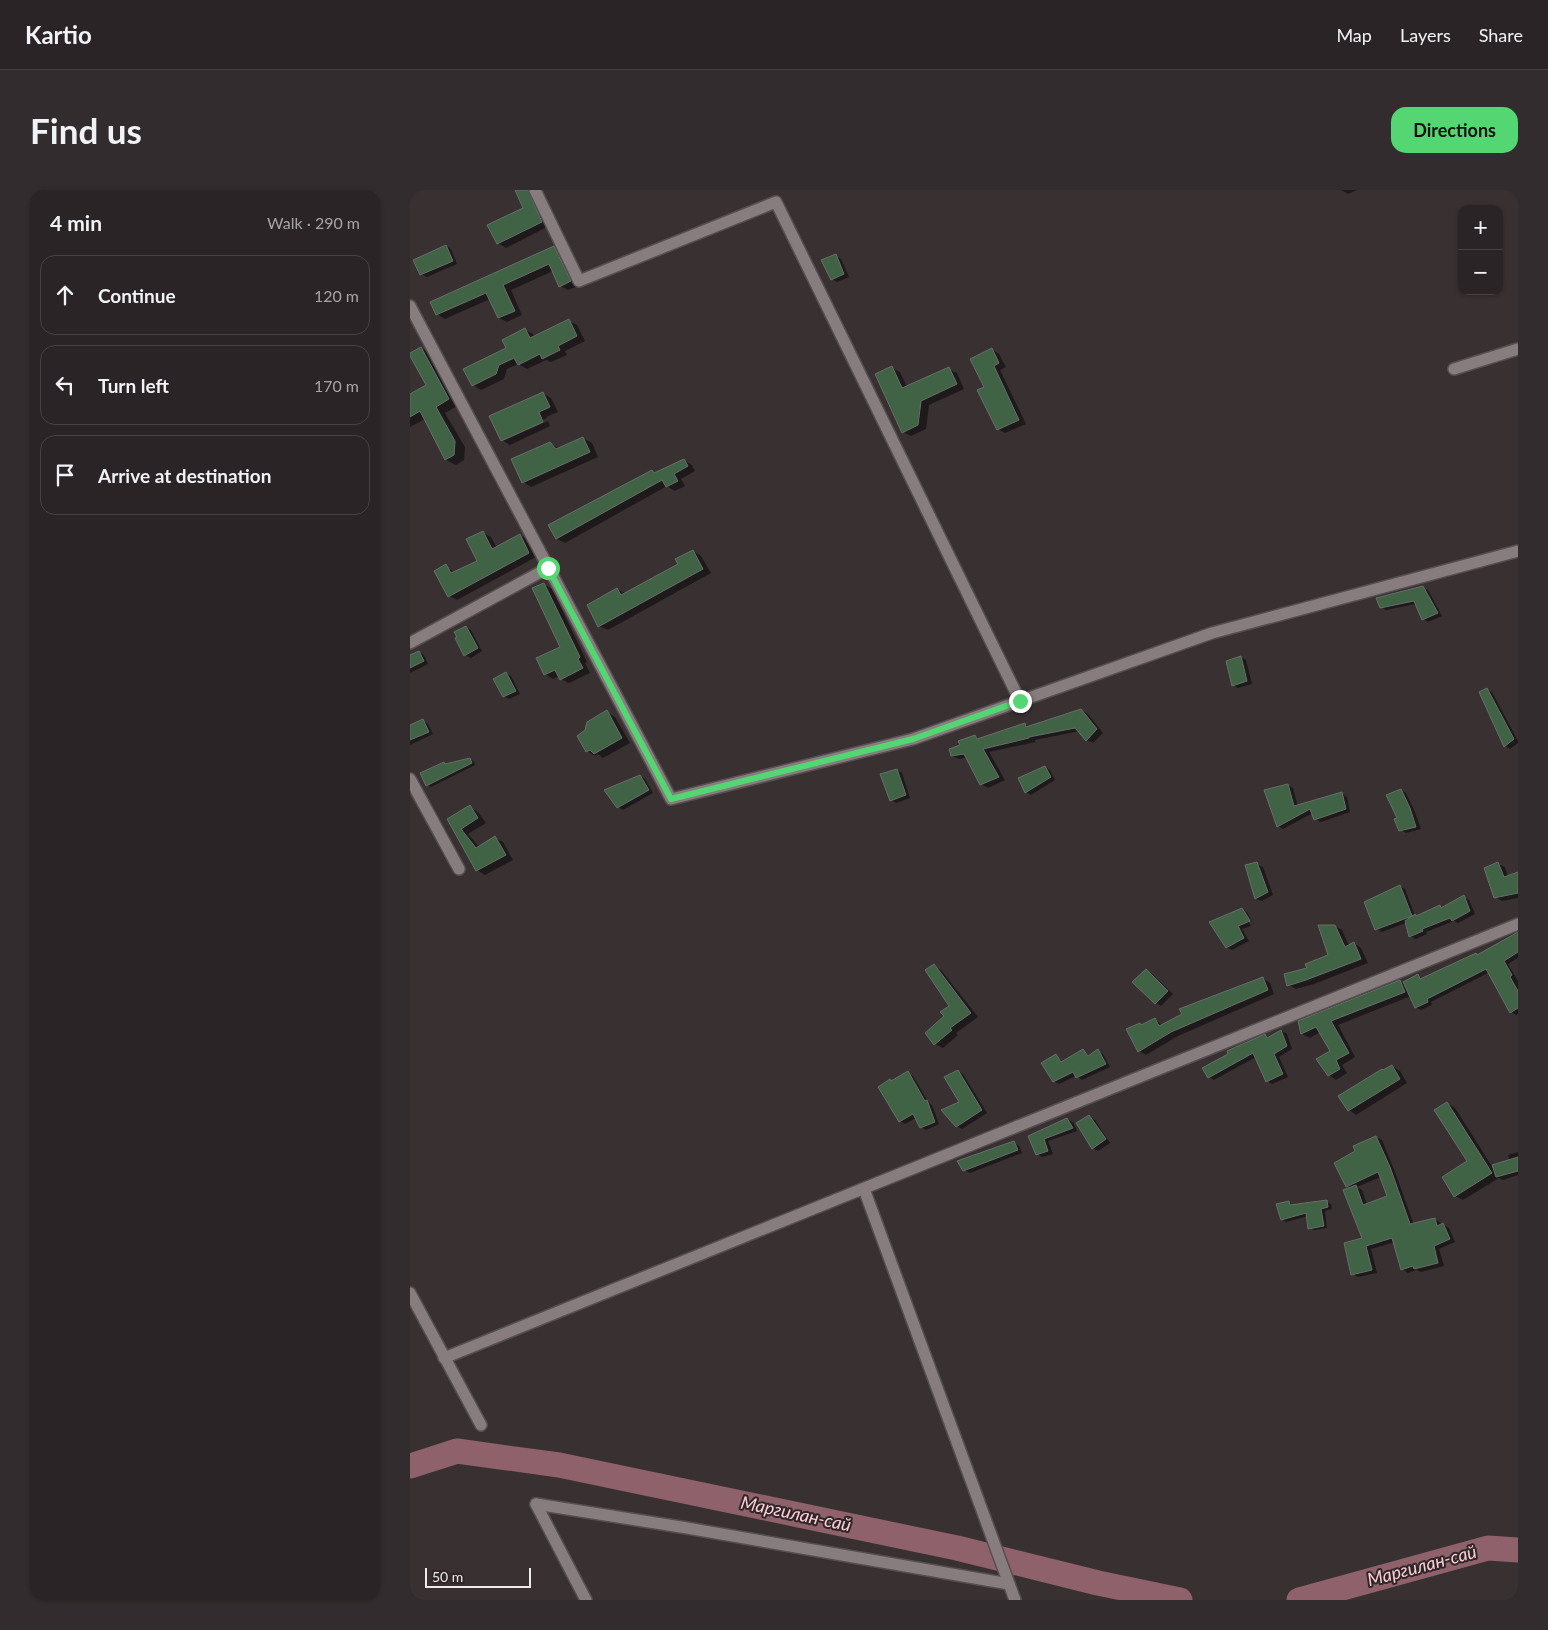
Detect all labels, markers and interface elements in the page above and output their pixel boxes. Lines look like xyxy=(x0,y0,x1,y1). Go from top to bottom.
text: Kartio xyxy=(25,20,92,49)
text: Map xyxy=(1336,24,1372,46)
text: Layers xyxy=(1400,24,1451,46)
text: Share xyxy=(1479,24,1523,46)
button: Directions xyxy=(1391,107,1518,153)
text: Find us xyxy=(30,109,142,151)
map controls xyxy=(1458,205,1503,295)
button: + xyxy=(1458,205,1503,250)
text: 4 min xyxy=(50,210,102,235)
text: Walk · 290 m xyxy=(267,213,360,232)
button: − xyxy=(1458,250,1503,295)
icon: ahead xyxy=(51,281,79,309)
text: Continue xyxy=(98,284,176,307)
text: 120 m xyxy=(314,286,359,305)
icon: left xyxy=(51,371,79,399)
text: Turn left xyxy=(98,374,169,397)
text: 170 m xyxy=(314,376,359,395)
icon: arrive xyxy=(51,461,79,489)
text: Arrive at destination xyxy=(98,464,271,487)
route start xyxy=(537,557,560,580)
route end xyxy=(1009,690,1032,713)
water label: Маргилан-сай xyxy=(739,1491,853,1535)
water label: Маргилан-сай xyxy=(1365,1540,1479,1590)
scale bar xyxy=(425,1565,531,1588)
text: 50 m xyxy=(432,1568,463,1585)

